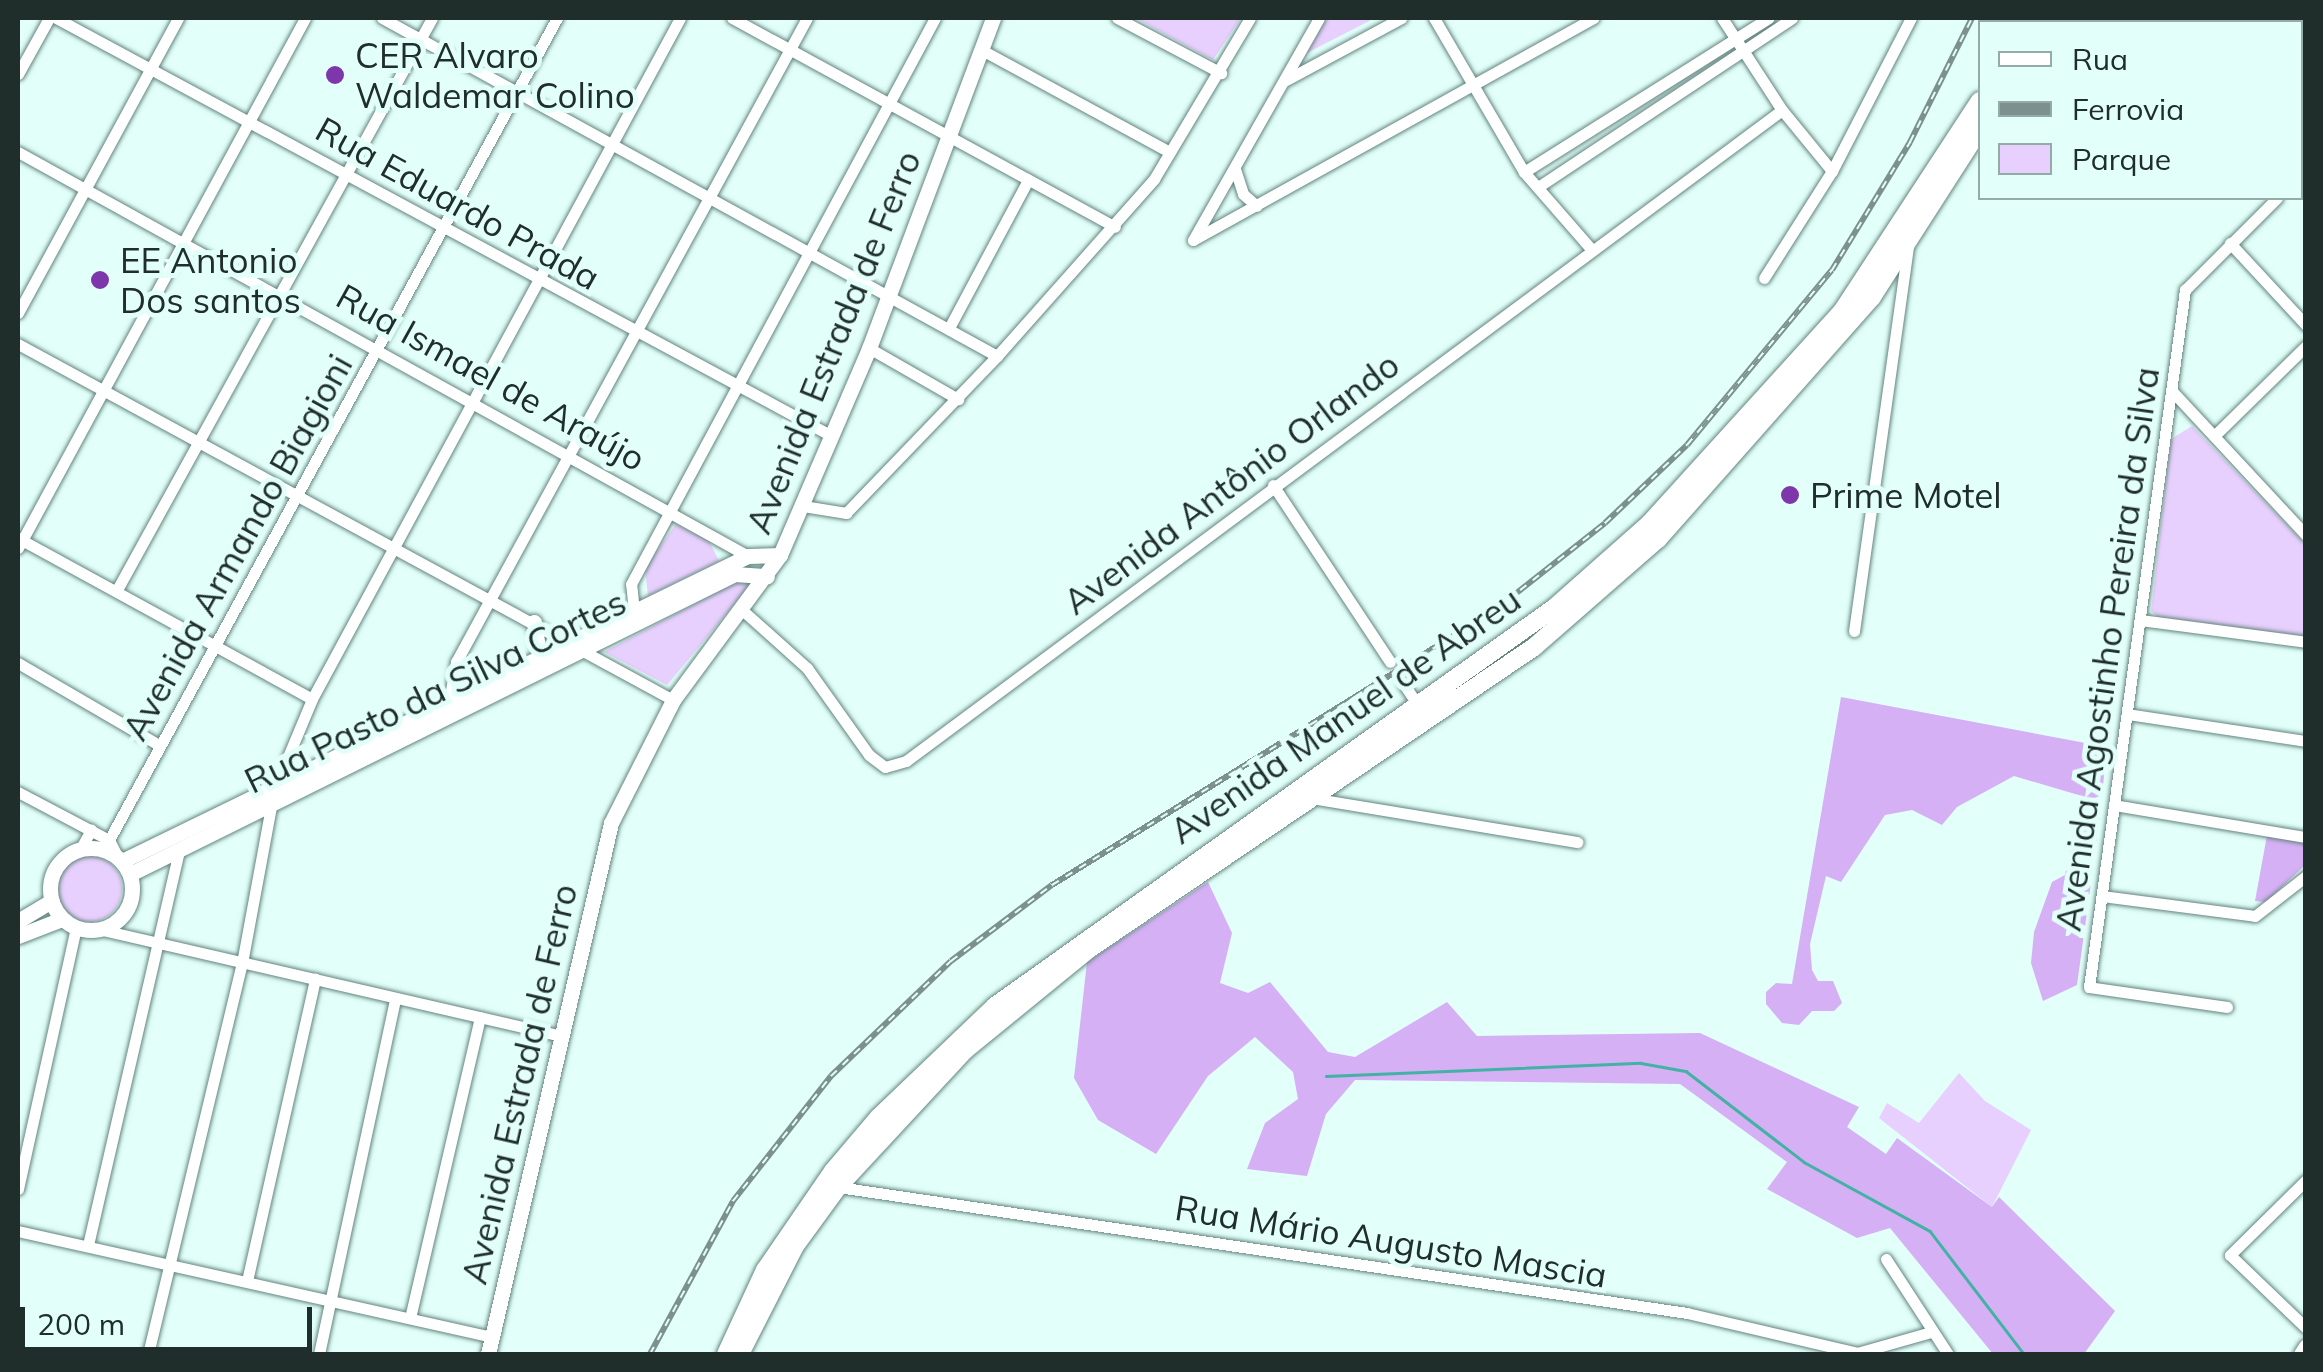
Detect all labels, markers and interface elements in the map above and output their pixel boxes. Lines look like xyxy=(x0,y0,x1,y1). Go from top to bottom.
legend xyxy=(1978,20,2303,200)
place label: CER Alvaro Waldemar Colino xyxy=(355,34,635,116)
text: Rua xyxy=(2072,40,2128,78)
marker: CER Alvaro Waldemar Colino xyxy=(324,64,346,86)
text: Ferrovia xyxy=(2072,90,2184,128)
street label: Rua Eduardo Prada xyxy=(309,108,607,298)
text: Parque xyxy=(2072,140,2171,178)
street label: Avenida Estrada de Ferro xyxy=(737,145,929,539)
place label: EE Antonio Dos santos xyxy=(120,239,301,321)
marker: EE Antonio Dos santos xyxy=(89,269,111,291)
street label: Rua Ismael de Araújo xyxy=(329,275,653,479)
street label: Avenida Antônio Orlando xyxy=(1055,343,1407,623)
street label: Avenida Armando Biagioni xyxy=(113,347,361,747)
street label: Avenida Agostinho Pereira da Silva xyxy=(2047,364,2167,934)
place label: Prime Motel xyxy=(1810,474,2002,516)
marker: Prime Motel xyxy=(1779,484,1801,506)
street label: Avenida Manuel de Abreu xyxy=(1162,578,1528,852)
street label: Rua Pasto da Silva Cortes xyxy=(238,580,632,802)
street label: Avenida Estrada de Ferro xyxy=(453,880,585,1288)
street label: Rua Mário Augusto Mascia xyxy=(1172,1186,1610,1296)
scale bar xyxy=(25,1287,318,1349)
text: 200 m xyxy=(37,1305,125,1343)

